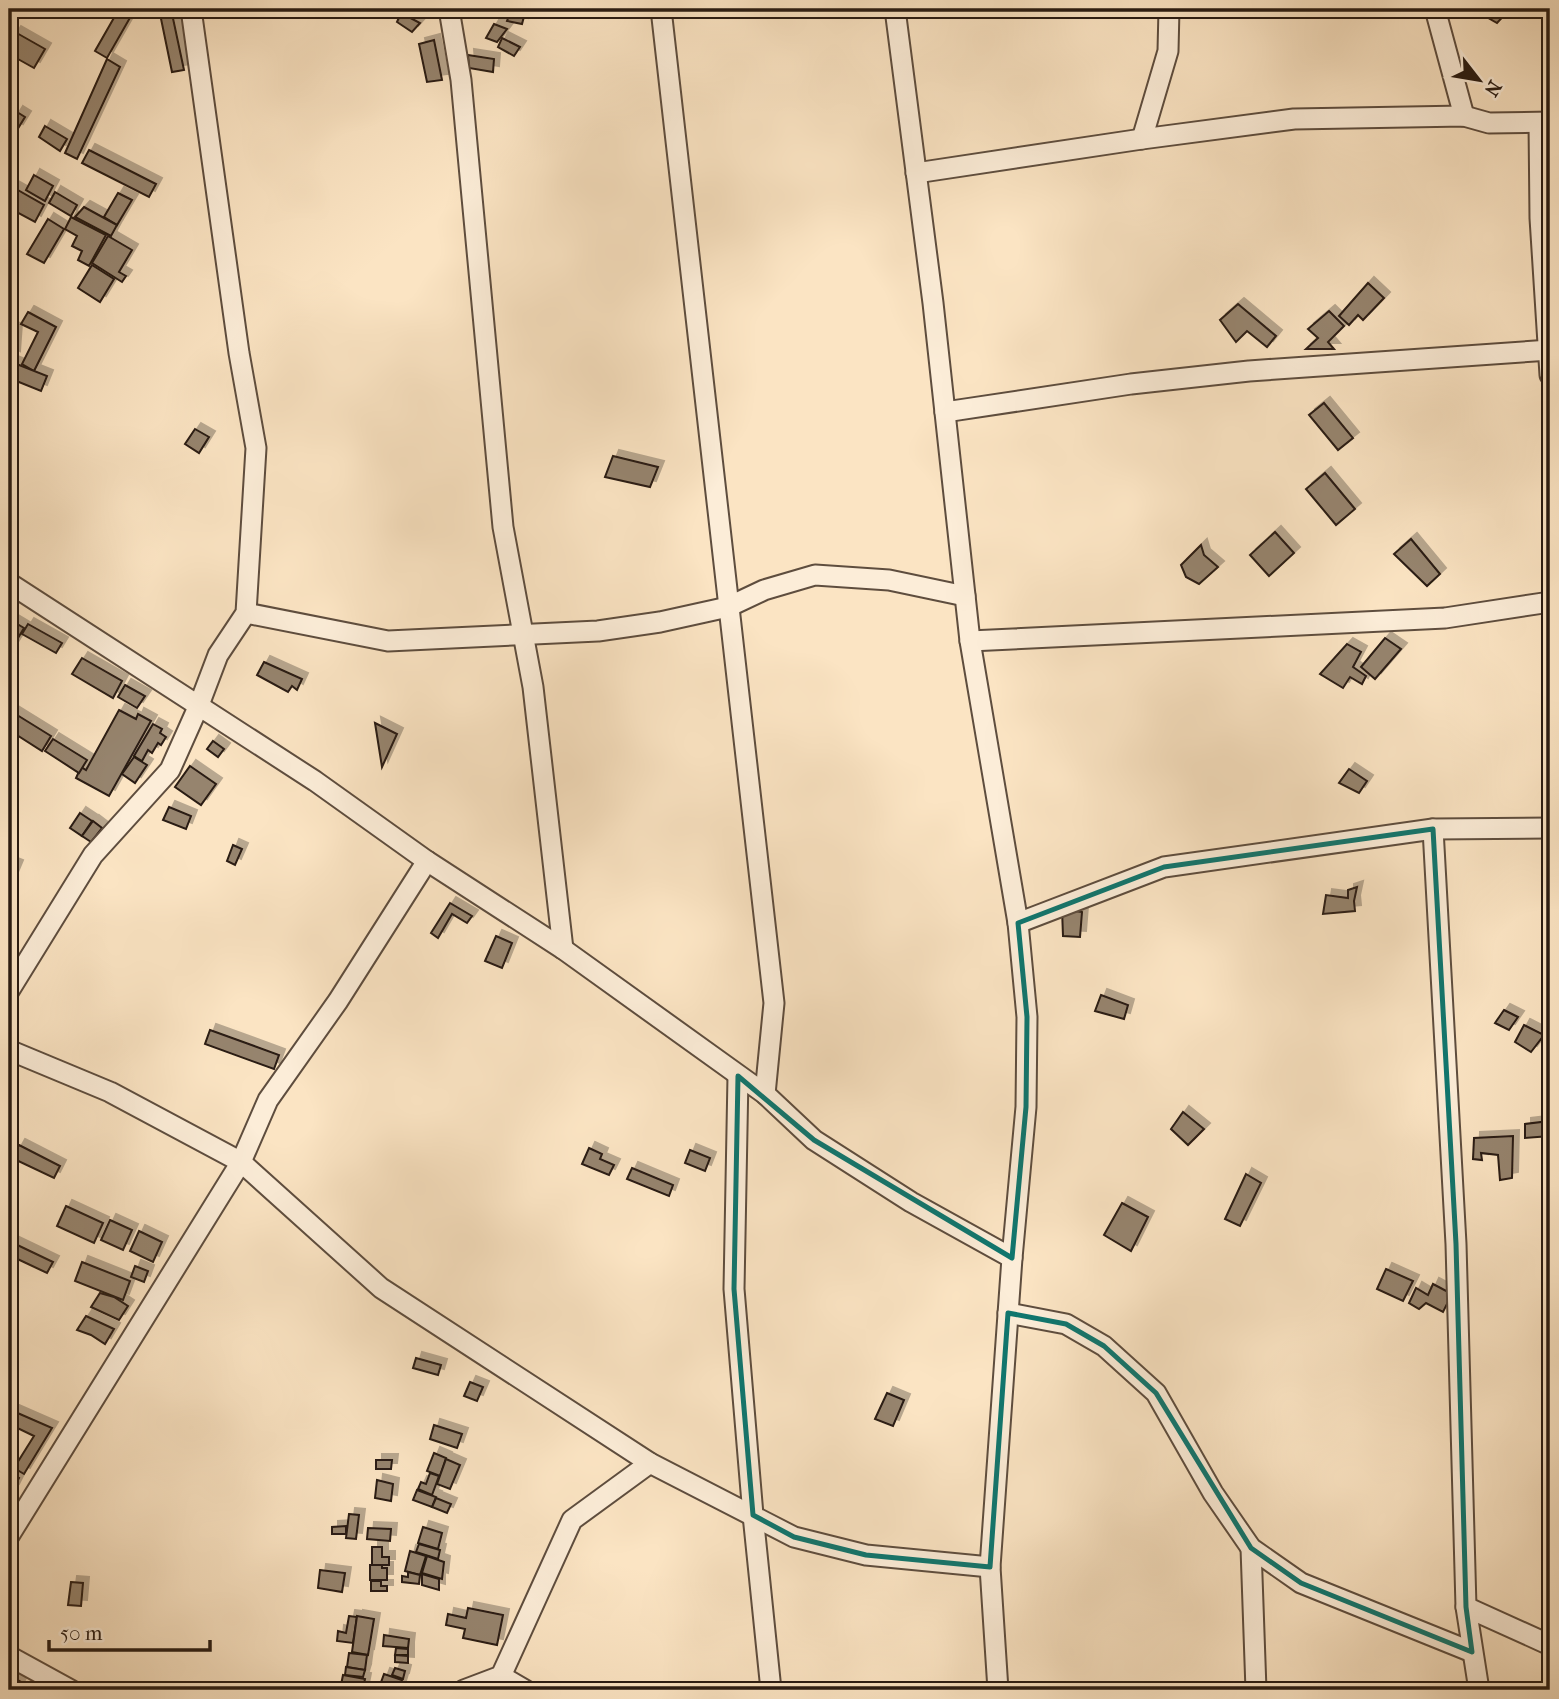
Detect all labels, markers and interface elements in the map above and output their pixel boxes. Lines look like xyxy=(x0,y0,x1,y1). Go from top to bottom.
north arrow xyxy=(1444,46,1514,116)
text: N xyxy=(1479,76,1506,101)
scale bar xyxy=(49,1608,210,1652)
text: 50 m xyxy=(60,1621,103,1645)

